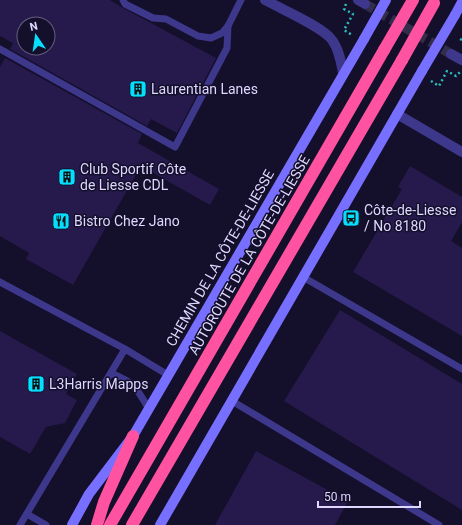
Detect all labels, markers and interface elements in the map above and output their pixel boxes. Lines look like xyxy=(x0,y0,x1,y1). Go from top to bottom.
north arrow xyxy=(16,16,56,56)
text: N xyxy=(29,19,39,34)
building icon: Laurentian Lanes xyxy=(128,79,148,99)
place label: Laurentian Lanes xyxy=(151,81,258,97)
street label: AUTOROUTE DE LA CÔTE-DE-LIESSE xyxy=(184,152,313,358)
place label: Club Sportif Côte de Liesse CDL xyxy=(80,161,186,193)
street label: CHEMIN DE LA CÔTE-DE-LIESSE xyxy=(162,166,277,349)
building icon: Club Sportif Côte de Liesse CDL xyxy=(57,167,77,187)
place label: Côte-de-Liesse / No 8180 xyxy=(364,202,456,234)
bus stop icon: Côte-de-Liesse / No 8180 xyxy=(341,208,361,228)
restaurant icon: Bistro Chez Jano xyxy=(51,211,71,231)
place label: Bistro Chez Jano xyxy=(74,213,180,229)
building icon: L3Harris Mapps xyxy=(26,374,46,394)
place label: L3Harris Mapps xyxy=(49,376,148,392)
scale bar xyxy=(318,483,420,509)
text: 50 m xyxy=(324,490,351,504)

